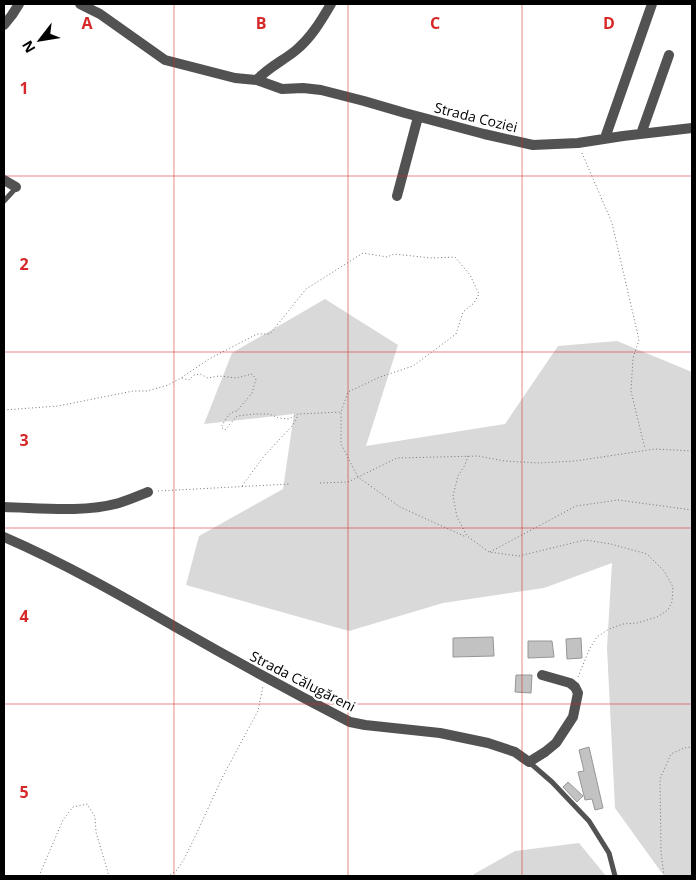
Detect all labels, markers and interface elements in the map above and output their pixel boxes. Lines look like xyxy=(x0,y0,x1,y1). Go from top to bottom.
text: A xyxy=(81,12,93,34)
text: B xyxy=(256,12,266,34)
text: C xyxy=(430,12,440,34)
text: D xyxy=(603,12,615,34)
north arrow xyxy=(15,15,65,65)
text: N xyxy=(17,37,40,57)
text: 1 xyxy=(19,77,29,99)
street label: Strada Coziei xyxy=(433,98,519,136)
text: 2 xyxy=(19,253,29,275)
text: 3 xyxy=(19,429,29,451)
text: 4 xyxy=(19,605,29,627)
street label: Strada Călugăreni xyxy=(247,646,359,716)
text: 5 xyxy=(19,781,29,803)

